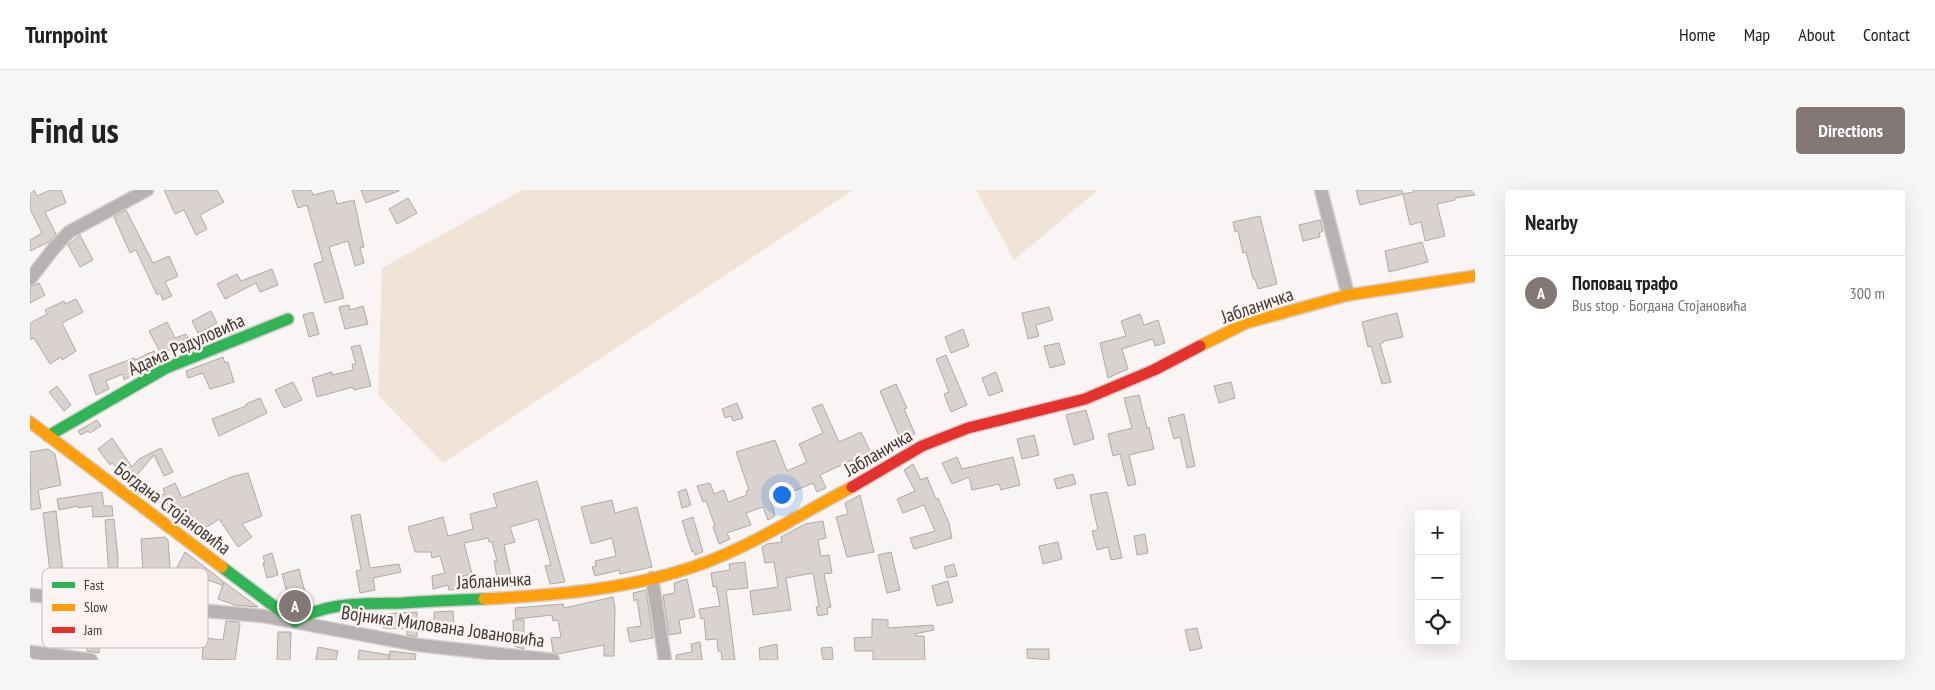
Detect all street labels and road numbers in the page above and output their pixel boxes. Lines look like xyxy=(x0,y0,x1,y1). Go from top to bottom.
street label: Јабланичка xyxy=(1217,281,1296,329)
street label: Адама Радуловића xyxy=(124,308,248,380)
street label: Јабланичка xyxy=(839,423,916,482)
street label: Богдана Стојановића xyxy=(110,456,236,560)
street label: Јабланичка xyxy=(455,566,532,594)
street label: Војника Милована Јовановића xyxy=(340,600,546,652)

